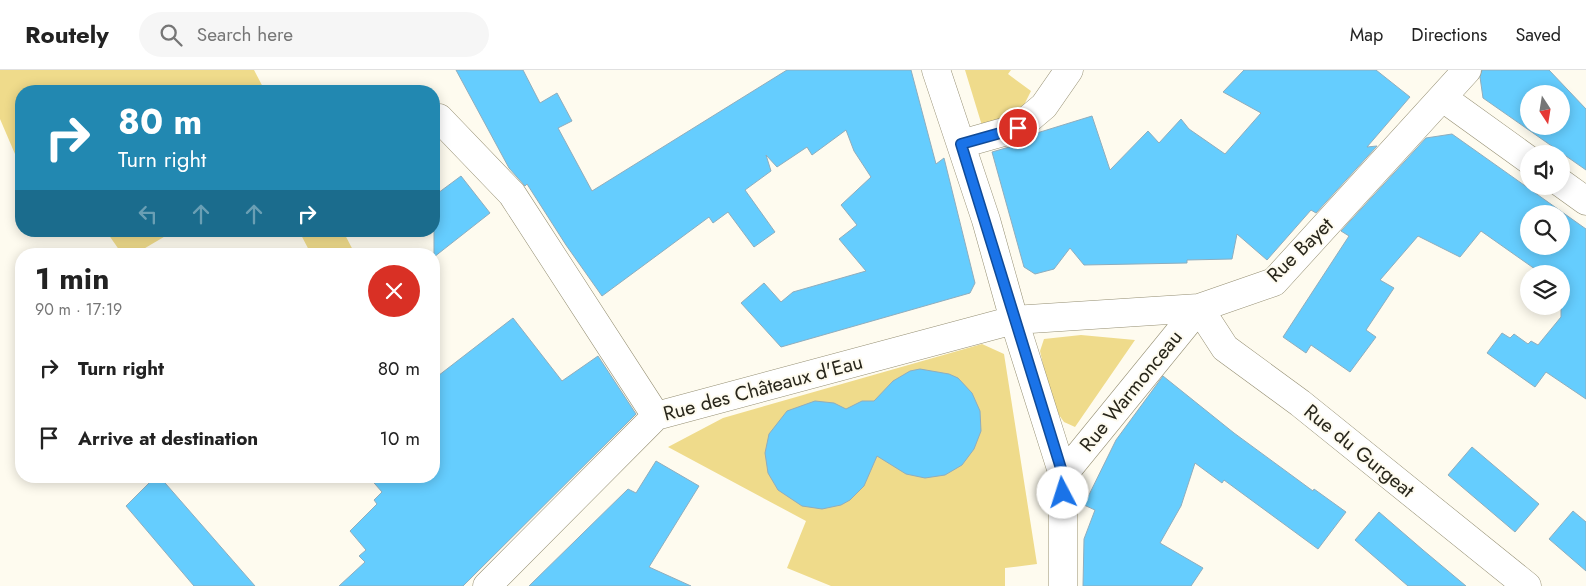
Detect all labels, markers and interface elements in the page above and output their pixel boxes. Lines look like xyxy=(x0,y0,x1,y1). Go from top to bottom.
search box xyxy=(139,12,489,57)
text: Routely xyxy=(25,17,109,52)
icon: search xyxy=(157,21,185,49)
text: Search here xyxy=(197,21,293,48)
text: Map xyxy=(1350,22,1383,48)
text: Directions xyxy=(1411,22,1487,48)
text: Saved xyxy=(1515,22,1561,48)
north arrow xyxy=(1520,85,1570,135)
map controls xyxy=(1520,85,1570,315)
text: 80 m xyxy=(118,97,202,147)
icon: right xyxy=(35,105,100,170)
pin xyxy=(997,107,1039,149)
icon: arrive xyxy=(1004,114,1032,142)
text: Turn right xyxy=(118,143,206,175)
button: sound xyxy=(1520,145,1570,195)
icon: left xyxy=(134,200,162,228)
icon: ahead xyxy=(187,200,215,228)
icon: ahead xyxy=(240,200,268,228)
icon: right xyxy=(293,200,321,228)
button: search xyxy=(1520,205,1570,255)
street label: Rue Bayet xyxy=(1260,211,1340,289)
text: 1 min xyxy=(35,257,109,300)
button: close xyxy=(368,265,420,317)
button: layers xyxy=(1520,265,1570,315)
text: 90 m · 17:19 xyxy=(35,298,122,321)
street label: Rue Warmonceau xyxy=(1073,324,1189,458)
street label: Rue des Châteaux d'Eau xyxy=(660,347,866,429)
icon: right xyxy=(35,354,63,382)
text: Turn right xyxy=(78,355,164,382)
text: 80 m xyxy=(378,355,420,382)
street label: Rue du Gurgeat xyxy=(1298,397,1421,505)
icon: arrive xyxy=(35,424,63,452)
text: Arrive at destination xyxy=(78,425,258,452)
text: 10 m xyxy=(380,425,420,452)
position arrow xyxy=(1036,466,1088,518)

